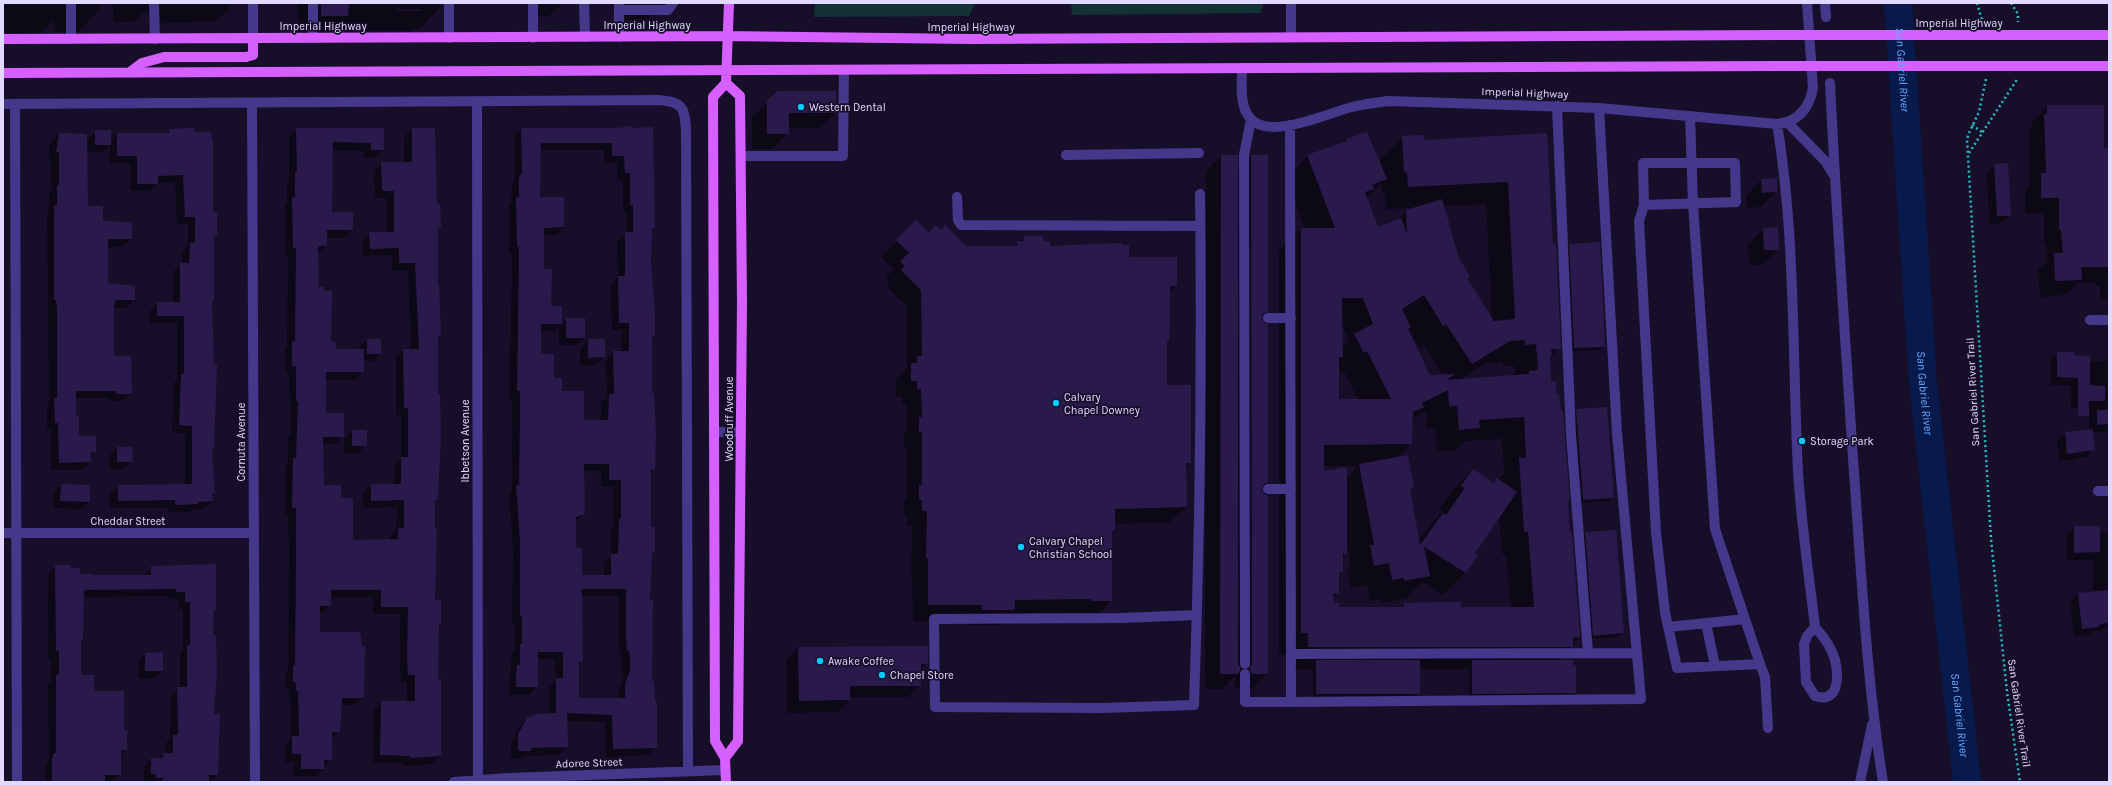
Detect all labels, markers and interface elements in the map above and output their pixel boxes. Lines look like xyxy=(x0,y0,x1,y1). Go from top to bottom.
street label: Imperial Highway xyxy=(1915,17,2003,30)
street label: Imperial Highway xyxy=(603,19,691,32)
street label: Imperial Highway xyxy=(279,20,367,33)
street label: Imperial Highway xyxy=(927,21,1015,34)
water label: San Gabriel River xyxy=(1893,27,1912,113)
street label: Imperial Highway xyxy=(1481,85,1569,101)
place label: Western Dental xyxy=(809,101,886,114)
marker: Western Dental xyxy=(796,102,806,112)
street label: San Gabriel River Trail xyxy=(1964,337,1982,447)
water label: San Gabriel River xyxy=(1914,351,1936,437)
street label: Woodruff Avenue xyxy=(723,376,736,462)
place label: Calvary Chapel Downey xyxy=(1064,391,1140,417)
marker: Calvary Chapel Downey xyxy=(1051,398,1061,408)
street label: Ibbetson Avenue xyxy=(459,399,472,483)
street label: Cornuta Avenue xyxy=(235,402,248,482)
place label: Storage Park xyxy=(1810,435,1874,448)
marker: Storage Park xyxy=(1797,436,1807,446)
street label: Cheddar Street xyxy=(91,515,165,528)
place label: Calvary Chapel Christian School xyxy=(1029,535,1112,561)
marker: Calvary Chapel Christian School xyxy=(1016,542,1026,552)
place label: Awake Coffee xyxy=(828,655,894,668)
marker: Awake Coffee xyxy=(815,656,825,666)
street label: San Gabriel River Trail xyxy=(2005,658,2033,768)
place label: Chapel Store xyxy=(890,669,954,682)
marker: Chapel Store xyxy=(877,670,887,680)
water label: San Gabriel River xyxy=(1948,672,1971,759)
street label: Adoree Street xyxy=(555,755,623,771)

